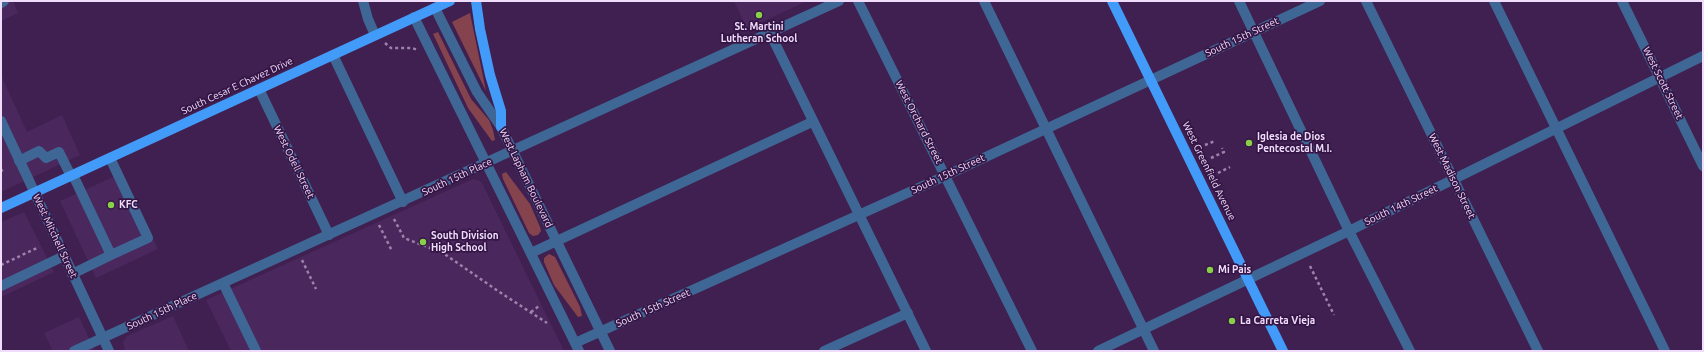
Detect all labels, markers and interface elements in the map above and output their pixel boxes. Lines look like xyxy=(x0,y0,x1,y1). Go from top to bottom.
marker: St. Martini Lutheran School xyxy=(754,10,764,20)
street label: South 15th Street xyxy=(1203,15,1281,59)
place label: St. Martini Lutheran School xyxy=(721,21,797,44)
street label: West Scott Street xyxy=(1640,45,1686,121)
street label: South Cesar E Chavez Drive xyxy=(179,55,295,117)
street label: West Orchard Street xyxy=(893,78,945,166)
street label: West Greenfield Avenue xyxy=(1180,120,1238,222)
street label: West Odell Street xyxy=(271,124,317,200)
street label: West Lapham Boulevard xyxy=(497,127,555,229)
place label: Iglesia de Dios Pentecostal M.I. xyxy=(1257,131,1332,154)
street label: West Madison Street xyxy=(1426,131,1478,221)
marker: Iglesia de Dios Pentecostal M.I. xyxy=(1244,138,1254,148)
street label: South 15th Street xyxy=(909,152,987,196)
street label: South 15th Place xyxy=(420,156,494,198)
street label: South 14th Street xyxy=(1362,182,1440,228)
street label: West Mitchell Street xyxy=(30,192,80,280)
place label: KFC xyxy=(119,199,138,211)
marker: KFC xyxy=(106,200,116,210)
place label: South Division High School xyxy=(431,230,499,254)
marker: South Division High School xyxy=(418,237,428,247)
place label: Mi Pais xyxy=(1218,264,1251,276)
marker: Mi Pais xyxy=(1205,265,1215,275)
street label: South 15th Street xyxy=(614,286,692,330)
street label: South 15th Place xyxy=(125,290,199,332)
place label: La Carreta Vieja xyxy=(1240,315,1315,327)
marker: La Carreta Vieja xyxy=(1227,316,1237,326)

